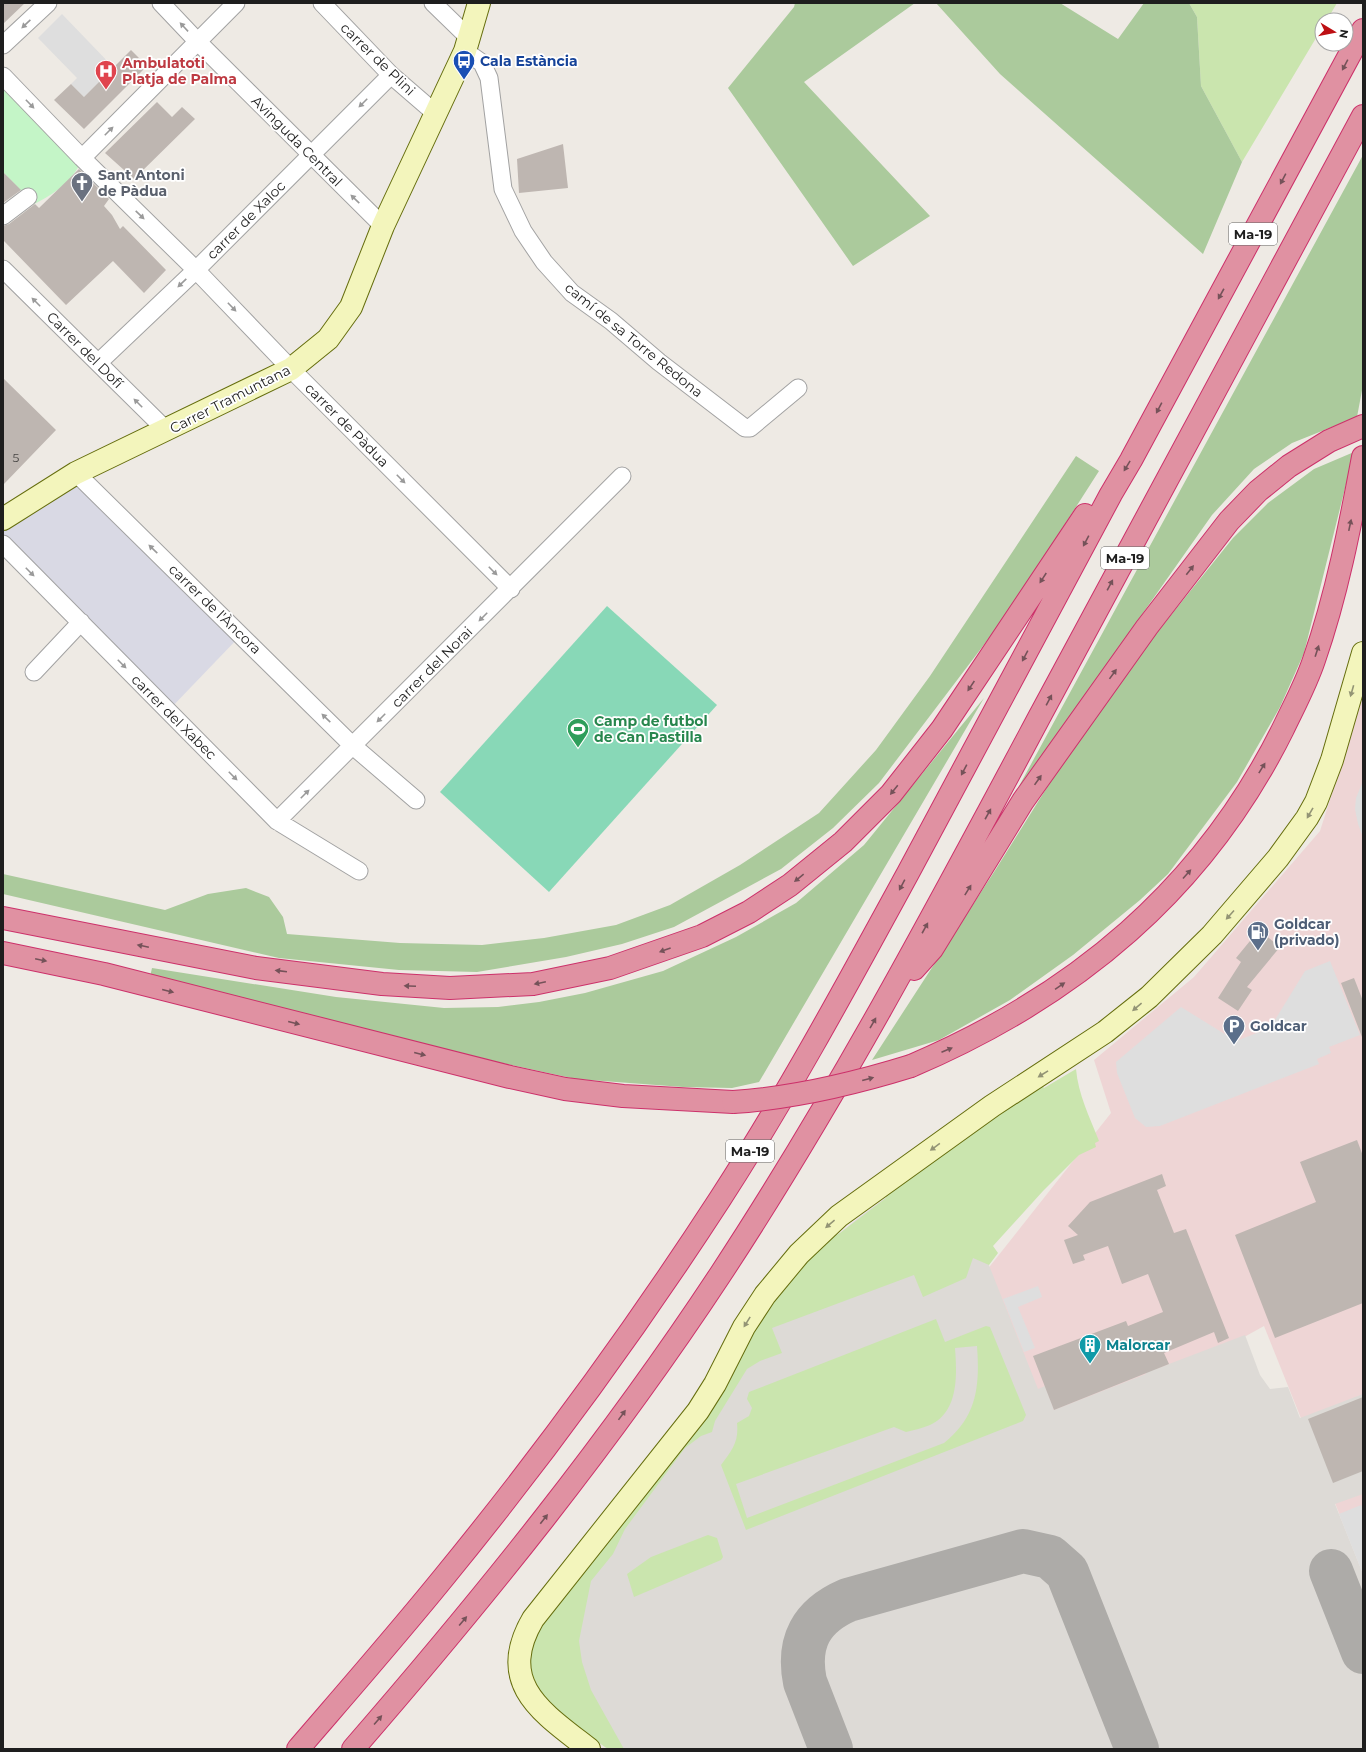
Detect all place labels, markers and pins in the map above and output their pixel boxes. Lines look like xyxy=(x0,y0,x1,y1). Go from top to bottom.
bus stop icon: Cala Estància xyxy=(451,48,477,81)
place label: Cala Estància xyxy=(480,52,578,70)
place label: Ambulatoti Platja de Palma xyxy=(121,54,237,88)
hospital icon: Ambulatoti Platja de Palma xyxy=(93,58,119,91)
place label: Sant Antoni de Pàdua xyxy=(98,166,185,200)
church icon: Sant Antoni de Pàdua xyxy=(69,170,95,203)
place label: Camp de futbol de Can Pastilla xyxy=(594,712,708,746)
sports icon: Camp de futbol de Can Pastilla xyxy=(565,716,591,749)
place label: Goldcar (privado) xyxy=(1274,915,1340,949)
fuel station icon: Goldcar (privado) xyxy=(1245,919,1271,952)
parking icon: Goldcar xyxy=(1221,1013,1247,1046)
place label: Goldcar xyxy=(1250,1017,1307,1035)
building icon: Malorcar xyxy=(1077,1332,1103,1365)
place label: Malorcar xyxy=(1106,1336,1170,1354)

